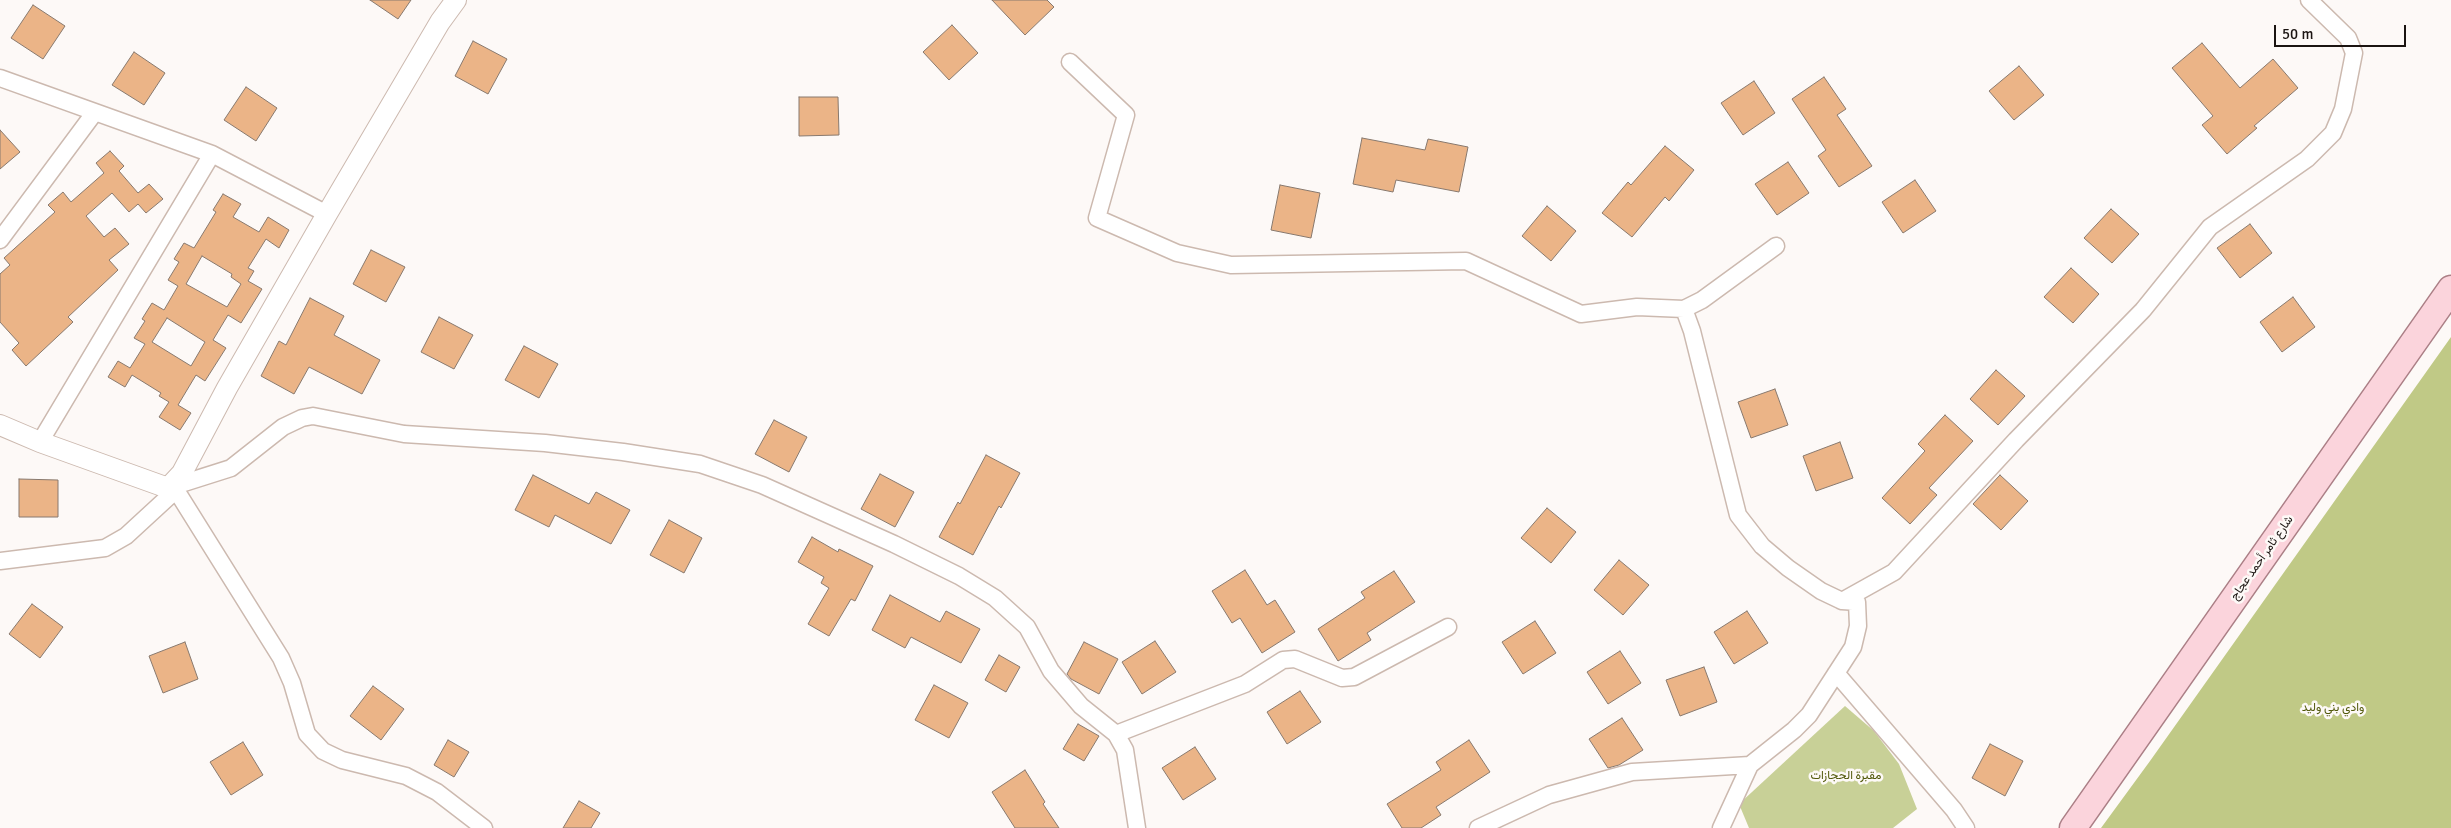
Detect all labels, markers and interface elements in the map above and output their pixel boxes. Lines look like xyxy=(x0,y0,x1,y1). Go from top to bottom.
scale bar xyxy=(2276,15,2408,47)
text: 50 m xyxy=(2282,25,2313,43)
street label: شارع ثامر أحمد عجاج xyxy=(2227,513,2297,603)
park label: وادي بني وليد xyxy=(2302,701,2364,715)
park label: مقبرة الحجازات xyxy=(1811,769,1881,783)

